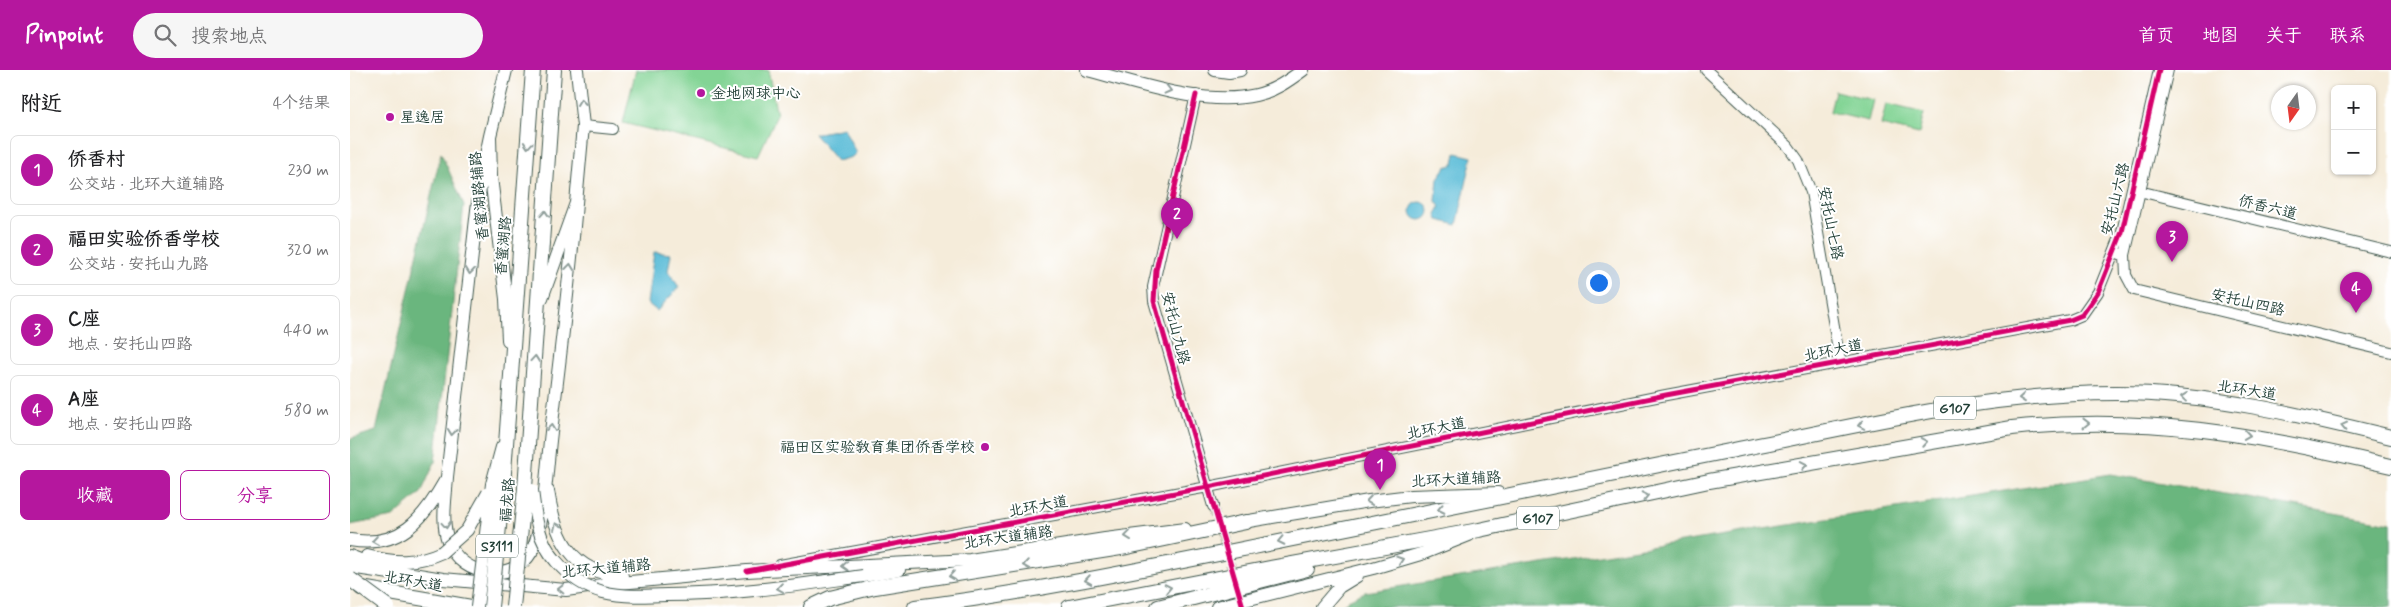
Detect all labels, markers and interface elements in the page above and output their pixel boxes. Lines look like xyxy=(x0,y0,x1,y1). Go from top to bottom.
search box xyxy=(133,13,483,58)
text: Pinpoint xyxy=(25,20,103,51)
icon: search xyxy=(151,21,179,49)
text: 搜索地点 xyxy=(191,24,267,49)
text: 首页 xyxy=(2138,24,2174,48)
text: 地图 xyxy=(2202,24,2238,48)
text: 关于 xyxy=(2266,24,2302,48)
text: 联系 xyxy=(2330,24,2366,48)
place label: 金地网球中心 xyxy=(711,84,801,104)
one-way arrow xyxy=(1163,84,1172,95)
north arrow xyxy=(2271,85,2316,130)
map controls xyxy=(2331,85,2376,175)
button: + xyxy=(2331,85,2376,130)
marker: 金地网球中心 xyxy=(695,87,707,99)
text: 附近 xyxy=(20,90,62,118)
text: 4个结果 xyxy=(273,93,330,114)
one-way arrow xyxy=(576,98,587,106)
place label: 星逸居 xyxy=(400,108,445,128)
marker: 星逸居 xyxy=(384,111,396,123)
button: − xyxy=(2331,130,2376,175)
one-way arrow xyxy=(522,141,533,149)
text: 侨香村 xyxy=(68,147,125,172)
street label: 香蜜湖路辅路 xyxy=(466,150,494,242)
text: 1 xyxy=(33,160,41,181)
text: 230 m xyxy=(288,160,329,181)
street label: 安托山六路 xyxy=(2097,160,2135,238)
text: 公交站 · 北环大道辅路 xyxy=(68,174,224,195)
street label: 安托山七路 xyxy=(1813,184,1847,262)
street label: 侨香六道 xyxy=(2236,191,2299,225)
pin: 2 xyxy=(1161,198,1193,239)
one-way arrow xyxy=(540,210,551,218)
street label: 香蜜湖路 xyxy=(491,215,517,277)
pin: 3 xyxy=(2156,221,2188,262)
text: 福田实验侨香学校 xyxy=(68,227,220,252)
text: 2 xyxy=(33,240,41,261)
text: 320 m xyxy=(287,240,329,261)
text: 公交站 · 安托山九路 xyxy=(68,254,208,275)
one-way arrow xyxy=(564,262,575,270)
one-way arrow xyxy=(465,267,476,275)
your location xyxy=(1586,270,1612,296)
pin: 4 xyxy=(2340,272,2372,313)
street label: 安托山四路 xyxy=(2209,285,2287,321)
street label: 安托山九路 xyxy=(1156,289,1194,367)
text: C座 xyxy=(68,307,101,332)
text: 3 xyxy=(33,320,41,341)
text: 440 m xyxy=(283,320,329,341)
text: 地点 · 安托山四路 xyxy=(68,334,192,355)
street label: 北环大道 xyxy=(1802,335,1865,367)
one-way arrow xyxy=(529,355,540,363)
street label: 北环大道 xyxy=(2216,376,2278,406)
text: A座 xyxy=(68,387,99,412)
one-way arrow xyxy=(2017,392,2025,403)
one-way arrow xyxy=(2179,392,2187,403)
road number: G107 xyxy=(1934,396,1976,419)
text: 4 xyxy=(32,400,42,421)
text: 580 m xyxy=(284,400,329,421)
street label: 北环大道 xyxy=(1405,413,1468,445)
text: 地点 · 安托山四路 xyxy=(68,414,192,435)
one-way arrow xyxy=(2082,418,2090,428)
one-way arrow xyxy=(1857,420,1866,430)
one-way arrow xyxy=(2339,421,2348,431)
one-way arrow xyxy=(545,424,556,432)
one-way arrow xyxy=(447,429,458,437)
one-way arrow xyxy=(2244,429,2252,440)
place label: 福田区实验教育集团侨香学校 xyxy=(780,438,975,458)
one-way arrow xyxy=(1920,438,1929,448)
marker: 福田区实验教育集团侨香学校 xyxy=(979,441,991,453)
pin: 1 xyxy=(1364,449,1396,490)
one-way arrow xyxy=(1800,460,1809,470)
street label: 北环大道辅路 xyxy=(1411,468,1502,492)
button: 收藏 xyxy=(20,470,170,520)
button: 分享 xyxy=(180,470,330,520)
street label: 福龙路 xyxy=(496,477,520,523)
one-way arrow xyxy=(1640,491,1649,502)
street label: 北环大道 xyxy=(1007,492,1069,522)
one-way arrow xyxy=(1365,495,1373,506)
one-way arrow xyxy=(1436,503,1445,513)
road number: G107 xyxy=(1517,506,1559,529)
one-way arrow xyxy=(440,522,451,530)
one-way arrow xyxy=(553,522,563,531)
street label: 北环大道辅路 xyxy=(962,522,1054,554)
one-way arrow xyxy=(1124,530,1132,541)
road number: S3111 xyxy=(476,534,518,558)
one-way arrow xyxy=(371,535,380,545)
one-way arrow xyxy=(1277,535,1286,546)
street label: 北环大道辅路 xyxy=(560,555,652,583)
one-way arrow xyxy=(1395,556,1404,566)
one-way arrow xyxy=(1022,559,1031,569)
one-way arrow xyxy=(841,561,849,572)
street label: 北环大道 xyxy=(382,567,444,597)
one-way arrow xyxy=(948,570,956,581)
one-way arrow xyxy=(1083,574,1091,585)
one-way arrow xyxy=(776,582,784,592)
one-way arrow xyxy=(1164,583,1173,594)
one-way arrow xyxy=(557,584,565,595)

